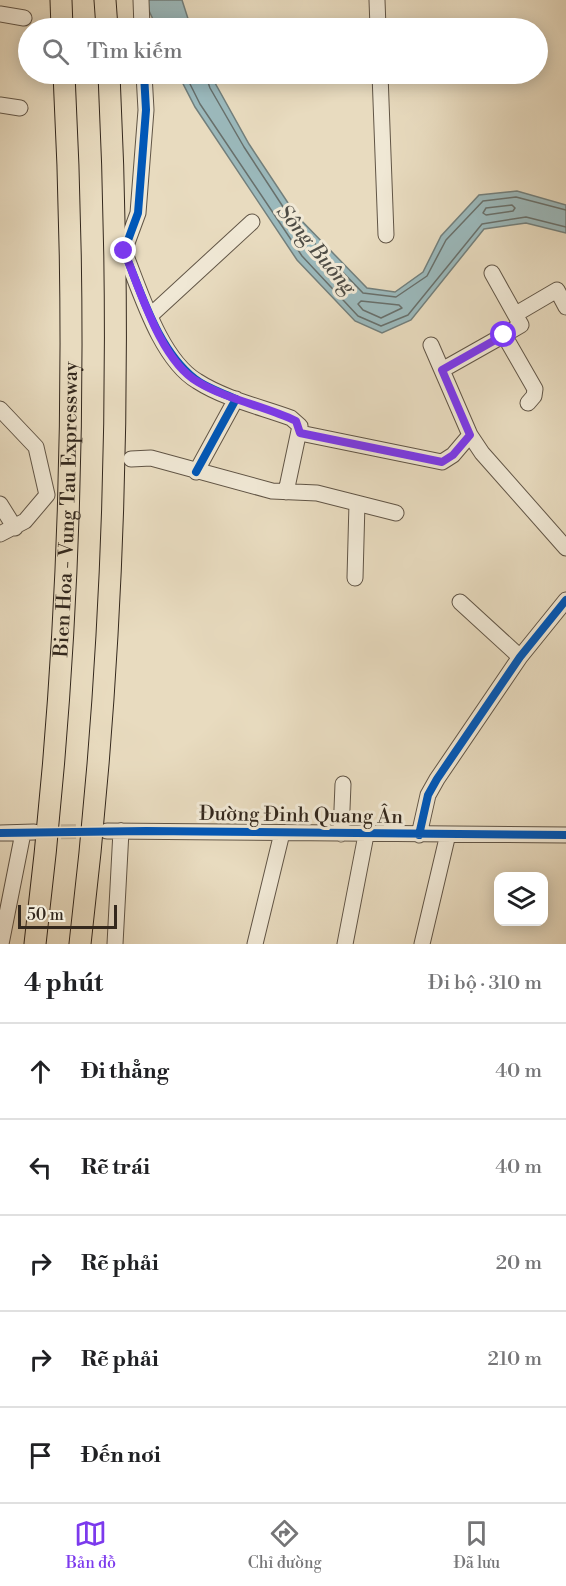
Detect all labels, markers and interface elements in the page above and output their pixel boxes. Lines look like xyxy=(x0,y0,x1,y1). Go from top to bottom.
search box xyxy=(18,18,548,84)
icon: search xyxy=(39,35,72,68)
text: Tìm kiếm xyxy=(87,38,183,65)
water label: Sông Buông xyxy=(271,200,362,301)
route end xyxy=(110,237,136,263)
route start xyxy=(490,321,516,347)
street label: Bien Hoa - Vung Tau Expressway xyxy=(49,361,83,659)
street label: Đường Đinh Quang Ân xyxy=(199,801,403,830)
map controls xyxy=(494,872,548,926)
button: layers xyxy=(494,872,548,926)
scale bar xyxy=(18,902,117,929)
text: 50 m xyxy=(27,905,64,925)
text: 4 phút xyxy=(24,967,103,999)
text: Đi bộ · 310 m xyxy=(428,971,542,996)
icon: ahead xyxy=(24,1055,57,1088)
text: Đi thẳng xyxy=(81,1058,169,1085)
text: 40 m xyxy=(495,1059,542,1084)
icon: left xyxy=(24,1151,57,1184)
text: Rẽ trái xyxy=(81,1154,150,1181)
text: 40 m xyxy=(495,1155,542,1180)
icon: right xyxy=(24,1247,57,1280)
text: Rẽ phải xyxy=(81,1250,159,1277)
text: 20 m xyxy=(496,1251,542,1276)
icon: right xyxy=(24,1343,57,1376)
text: Rẽ phải xyxy=(81,1346,159,1373)
text: 210 m xyxy=(487,1347,542,1372)
icon: arrive xyxy=(24,1439,57,1472)
text: Đến nơi xyxy=(81,1442,161,1469)
tab: Bản đồ xyxy=(66,1517,116,1573)
tab: Chỉ đường xyxy=(248,1517,322,1573)
tab: Đã lưu xyxy=(453,1517,500,1573)

